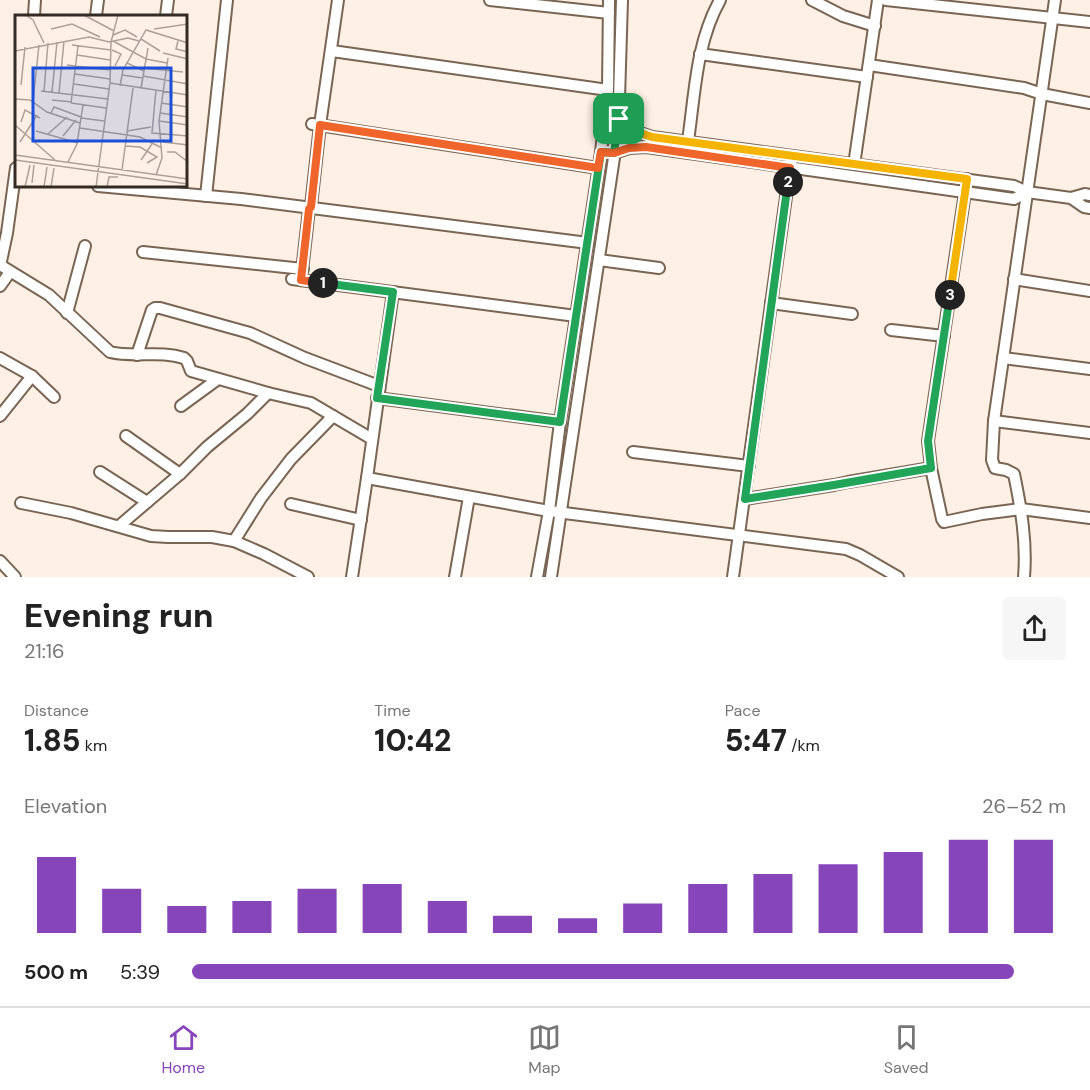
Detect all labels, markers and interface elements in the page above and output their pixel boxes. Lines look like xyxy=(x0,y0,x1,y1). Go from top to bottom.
inset map xyxy=(15,15,188,188)
pin xyxy=(593,93,644,144)
icon: arrive xyxy=(602,102,635,135)
pin: 2 xyxy=(773,167,803,197)
text: 2 xyxy=(783,171,793,192)
pin: 1 xyxy=(308,268,338,298)
text: 1 xyxy=(320,272,326,293)
pin: 3 xyxy=(935,280,965,310)
text: 3 xyxy=(945,284,955,305)
text: Evening run xyxy=(24,594,213,637)
button: share xyxy=(1003,597,1066,660)
text: 21:16 xyxy=(24,638,65,664)
text: Distance xyxy=(24,700,89,721)
text: Time xyxy=(374,700,411,721)
text: Pace xyxy=(725,700,761,721)
text: 1.85 xyxy=(24,721,81,760)
text: 10:42 xyxy=(374,721,451,760)
text: 5:47 xyxy=(725,721,787,760)
text: km xyxy=(81,735,107,756)
text: /km xyxy=(787,735,820,756)
text: Elevation xyxy=(24,793,107,819)
text: 26–52 m xyxy=(982,793,1066,819)
text: 500 m xyxy=(24,959,88,985)
text: 5:39 xyxy=(120,959,160,985)
tab: Home xyxy=(161,1021,205,1078)
tab: Map xyxy=(528,1021,561,1078)
tab: Saved xyxy=(884,1021,929,1078)

